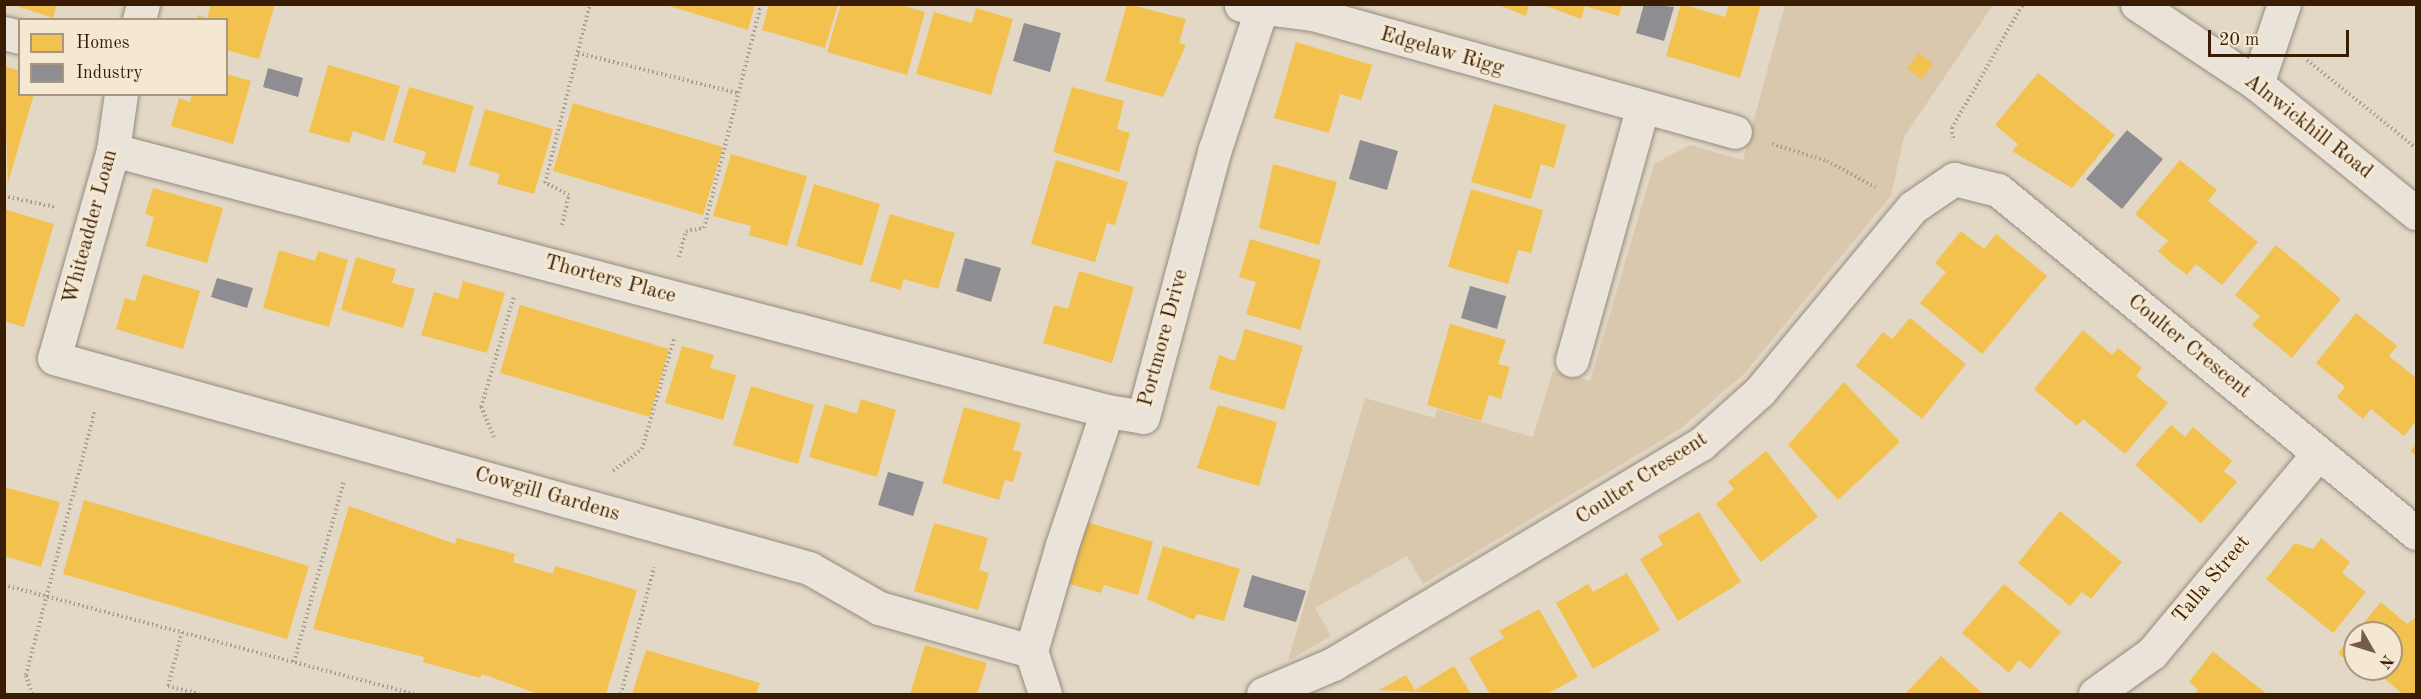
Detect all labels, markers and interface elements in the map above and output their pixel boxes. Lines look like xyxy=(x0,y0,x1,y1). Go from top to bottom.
legend xyxy=(18,18,228,96)
scale bar xyxy=(2211,18,2352,56)
street label: Edgelaw Rigg xyxy=(1377,22,1507,82)
text: 20 m xyxy=(2219,31,2259,49)
text: Homes xyxy=(76,34,130,52)
text: Industry xyxy=(76,64,143,82)
street label: Alnwickhill Road xyxy=(2239,69,2377,185)
street label: Whiteadder Loan xyxy=(58,147,124,307)
street label: Thorters Place xyxy=(541,250,679,310)
street label: Portmore Drive xyxy=(1134,267,1194,409)
street label: Coulter Crescent xyxy=(2122,289,2256,405)
street label: Coulter Crescent xyxy=(1571,427,1713,531)
street label: Cowgill Gardens xyxy=(472,462,622,528)
street label: Talla Street xyxy=(2168,531,2256,629)
north arrow xyxy=(2343,621,2403,681)
text: N xyxy=(2375,651,2396,671)

